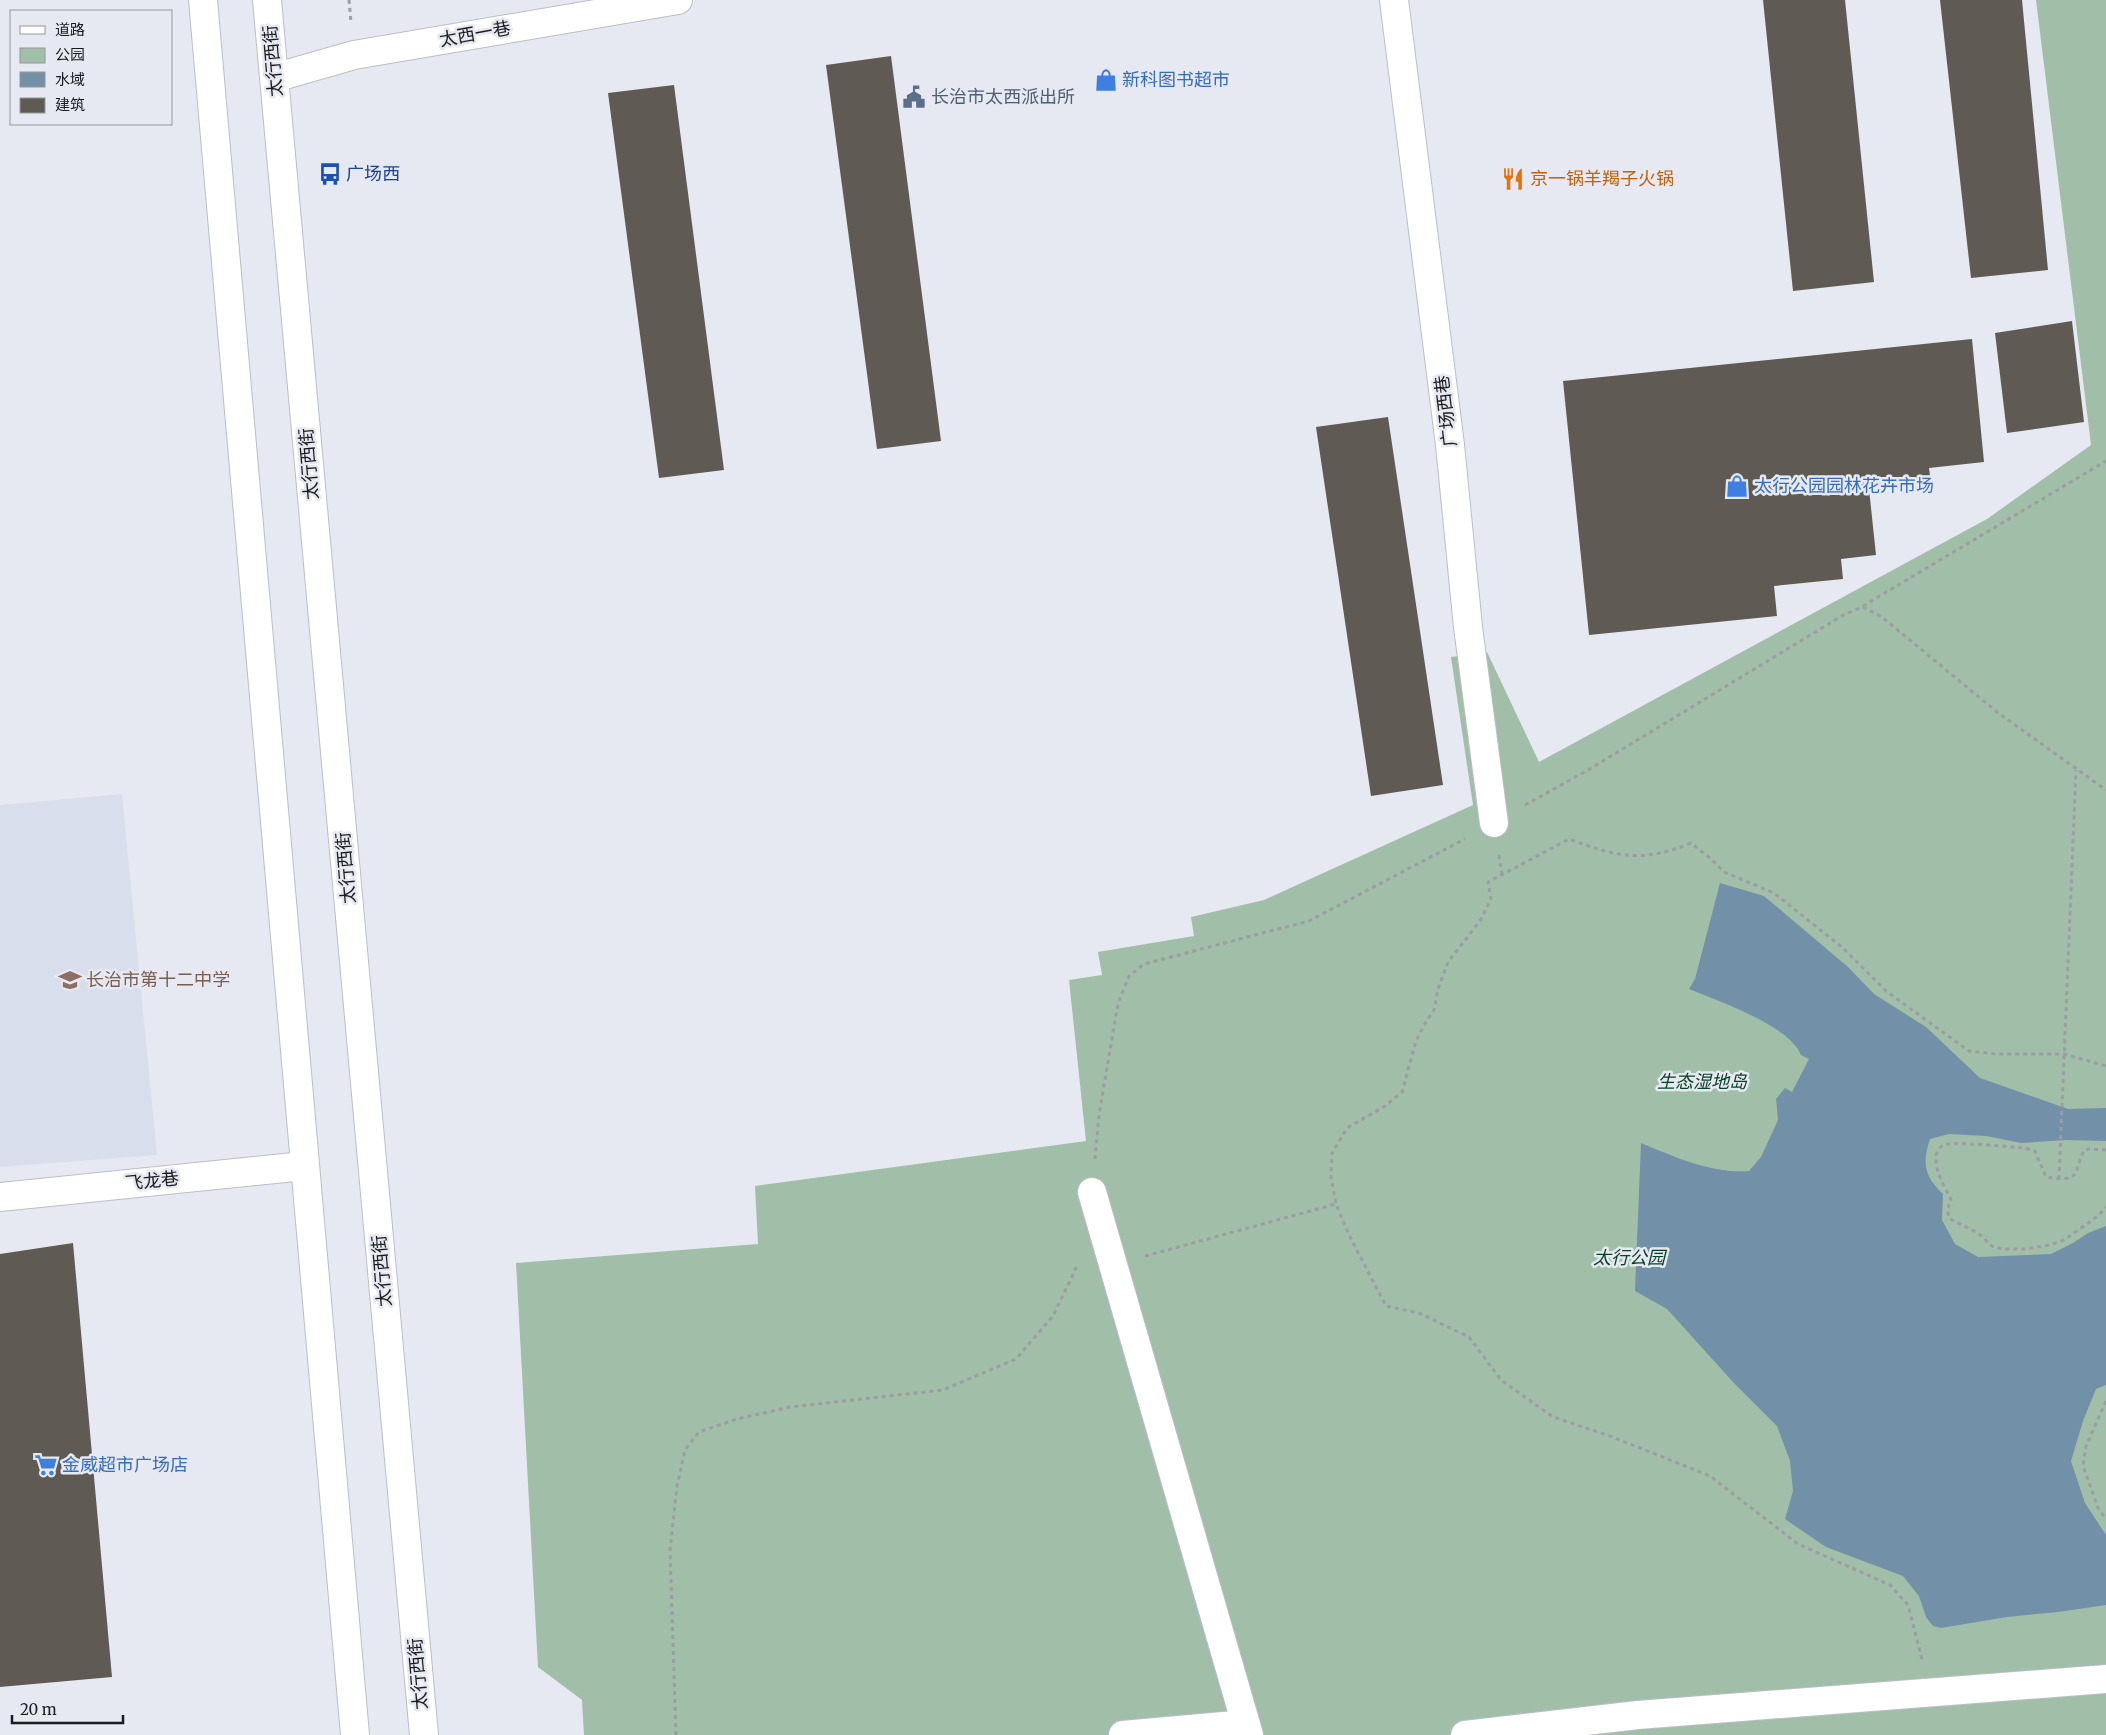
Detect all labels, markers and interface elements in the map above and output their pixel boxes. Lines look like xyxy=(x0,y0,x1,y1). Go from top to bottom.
legend xyxy=(10,10,172,125)
street label: 太西一巷 xyxy=(437,16,512,51)
text: 道路 xyxy=(55,20,85,39)
street label: 太行西街 xyxy=(258,24,287,98)
text: 公园 xyxy=(55,45,85,64)
shop icon: 新科图书超市 xyxy=(1093,67,1119,93)
place label: 新科图书超市 xyxy=(1122,68,1230,91)
text: 水域 xyxy=(55,70,85,89)
public building icon: 长治市太西派出所 xyxy=(901,84,927,110)
place label: 长治市太西派出所 xyxy=(931,85,1075,108)
text: 建筑 xyxy=(55,95,85,114)
bus stop icon: 广场西 xyxy=(317,161,343,187)
place label: 广场西 xyxy=(346,162,400,185)
restaurant icon: 京一锅羊羯子火锅 xyxy=(1500,166,1526,192)
place label: 京一锅羊羯子火锅 xyxy=(1530,167,1674,190)
street label: 广场西巷 xyxy=(1430,374,1461,448)
street label: 太行西街 xyxy=(294,427,323,501)
shop icon: 太行公园园林花卉市场 xyxy=(1724,473,1750,499)
place label: 太行公园园林花卉市场 xyxy=(1754,474,1934,497)
street label: 太行西街 xyxy=(331,831,360,905)
school or university icon: 长治市第十二中学 xyxy=(57,967,83,993)
place label: 长治市第十二中学 xyxy=(86,968,230,991)
park label: 生态湿地岛 xyxy=(1657,1070,1748,1093)
street label: 飞龙巷 xyxy=(124,1166,180,1195)
street label: 太行西街 xyxy=(367,1234,396,1308)
park label: 太行公园 xyxy=(1593,1246,1668,1269)
supermarket icon: 金威超市广场店 xyxy=(33,1452,59,1478)
place label: 金威超市广场店 xyxy=(62,1453,188,1476)
street label: 太行西街 xyxy=(403,1637,432,1711)
scale bar xyxy=(12,1692,124,1724)
text: 20 m xyxy=(20,1700,57,1719)

